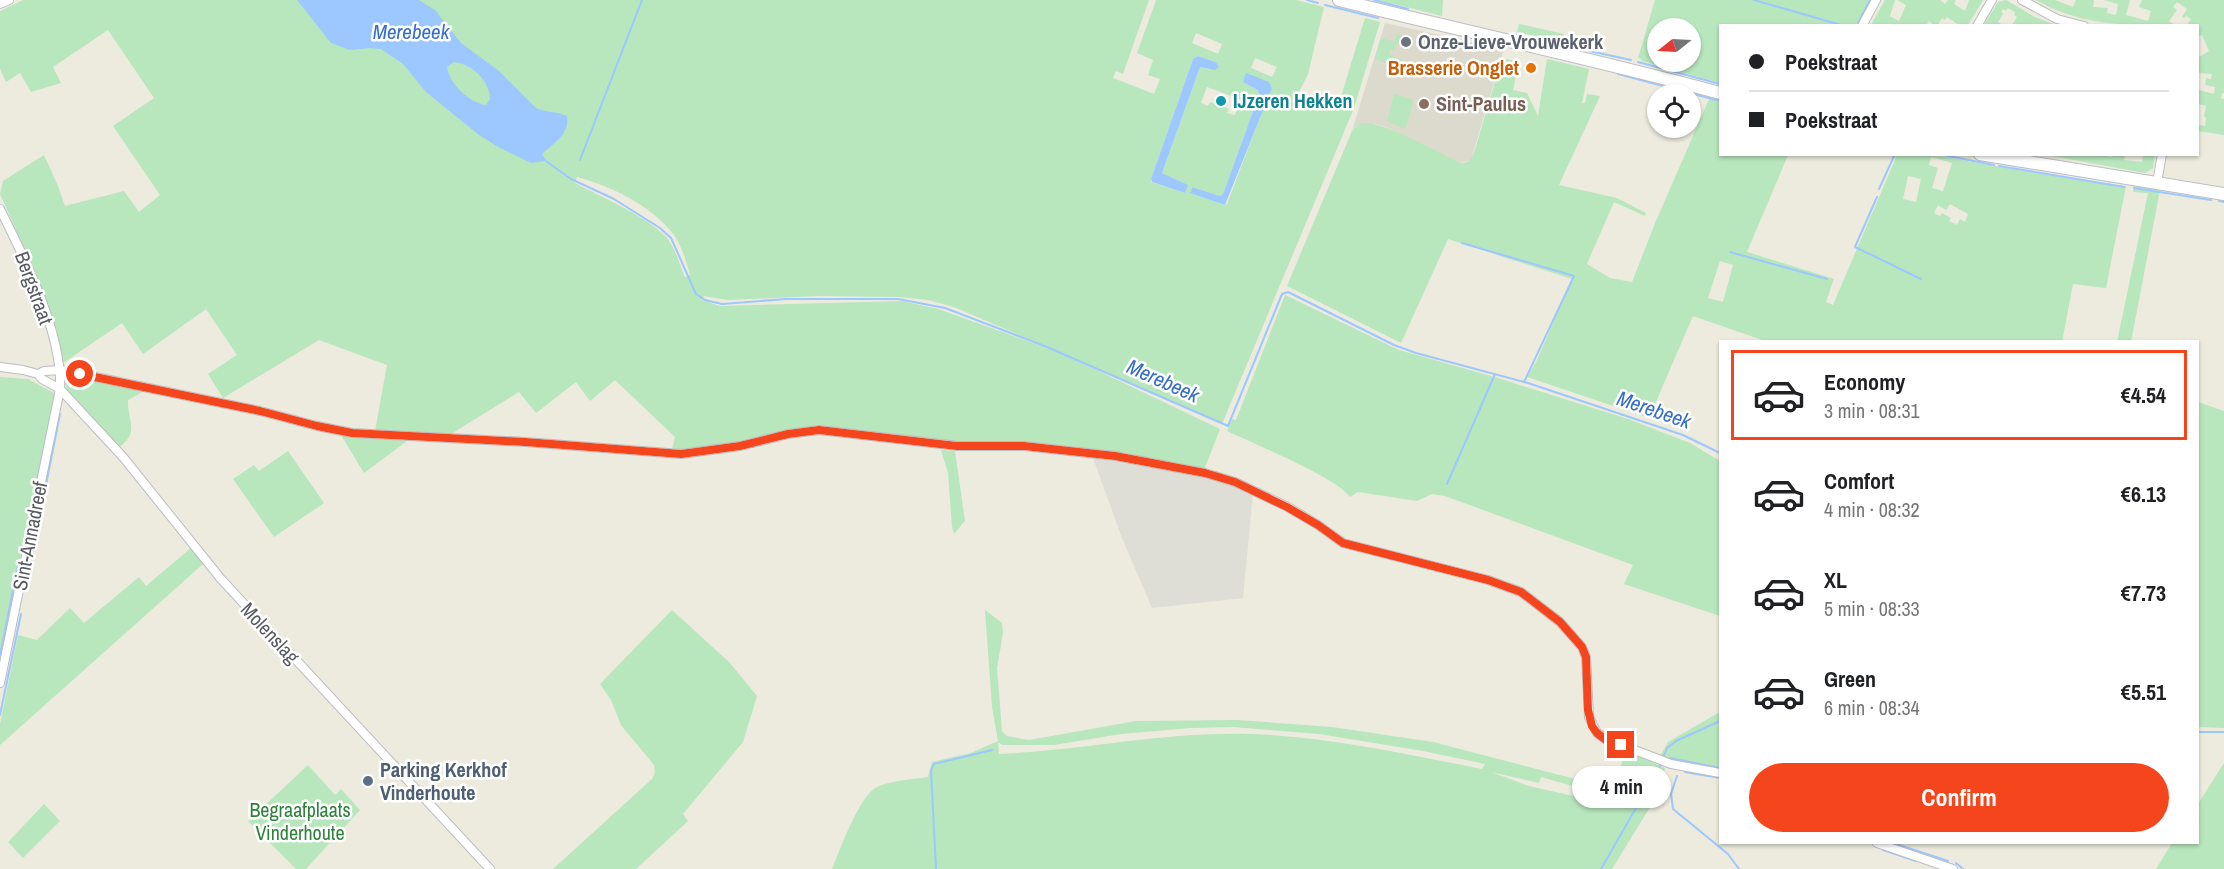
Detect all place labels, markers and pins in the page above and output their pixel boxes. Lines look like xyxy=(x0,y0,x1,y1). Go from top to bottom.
place label: Onze-Lieve-Vrouwekerk xyxy=(1418,28,1604,55)
marker: Onze-Lieve-Vrouwekerk xyxy=(1399,35,1413,49)
place label: Brasserie Onglet xyxy=(1388,54,1520,81)
marker: Brasserie Onglet xyxy=(1524,61,1538,75)
place label: IJzeren Hekken xyxy=(1233,87,1352,114)
place label: Sint-Paulus xyxy=(1436,90,1526,117)
marker: IJzeren Hekken xyxy=(1214,94,1228,108)
marker: Sint-Paulus xyxy=(1417,97,1431,111)
place label: Parking Kerkhof Vinderhoute xyxy=(380,756,507,806)
marker: Parking Kerkhof Vinderhoute xyxy=(361,774,375,788)

